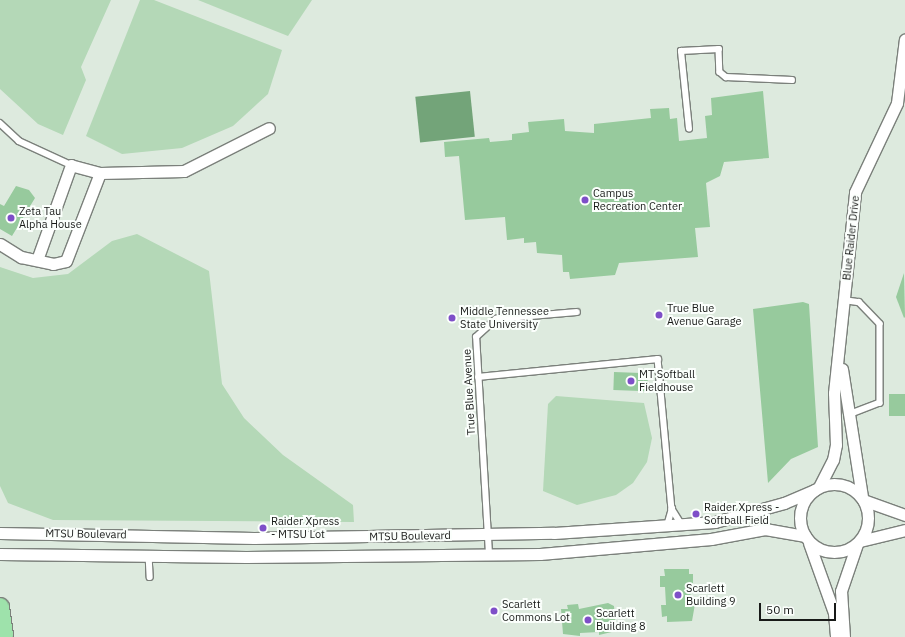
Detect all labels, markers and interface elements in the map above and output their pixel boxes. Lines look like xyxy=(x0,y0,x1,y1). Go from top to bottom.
place label: Campus Recreation Center xyxy=(593,187,682,213)
marker: Campus Recreation Center xyxy=(580,195,590,205)
street label: Blue Raider Drive xyxy=(840,195,862,281)
place label: Zeta Tau Alpha House xyxy=(19,205,82,231)
marker: Zeta Tau Alpha House xyxy=(6,213,16,223)
place label: True Blue Avenue Garage xyxy=(667,302,741,328)
place label: Middle Tennessee State University xyxy=(460,305,549,331)
marker: True Blue Avenue Garage xyxy=(654,310,664,320)
marker: Middle Tennessee State University xyxy=(447,313,457,323)
street label: True Blue Avenue xyxy=(460,348,478,436)
place label: MT Softball Fieldhouse xyxy=(639,368,695,394)
marker: MT Softball Fieldhouse xyxy=(626,376,636,386)
place label: Raider Xpress - Softball Field xyxy=(704,501,779,527)
marker: Raider Xpress - Softball Field xyxy=(691,509,701,519)
place label: Raider Xpress - MTSU Lot xyxy=(271,515,339,541)
marker: Raider Xpress - MTSU Lot xyxy=(258,523,268,533)
street label: MTSU Boulevard xyxy=(45,527,127,541)
street label: MTSU Boulevard xyxy=(369,529,451,543)
place label: Scarlett Building 9 xyxy=(686,582,736,608)
marker: Scarlett Building 9 xyxy=(673,590,683,600)
scale bar xyxy=(761,595,838,621)
place label: Scarlett Commons Lot xyxy=(502,598,570,624)
text: 50 m xyxy=(766,602,794,617)
marker: Scarlett Commons Lot xyxy=(489,606,499,616)
place label: Scarlett Building 8 xyxy=(596,607,646,633)
marker: Scarlett Building 8 xyxy=(583,615,593,625)

